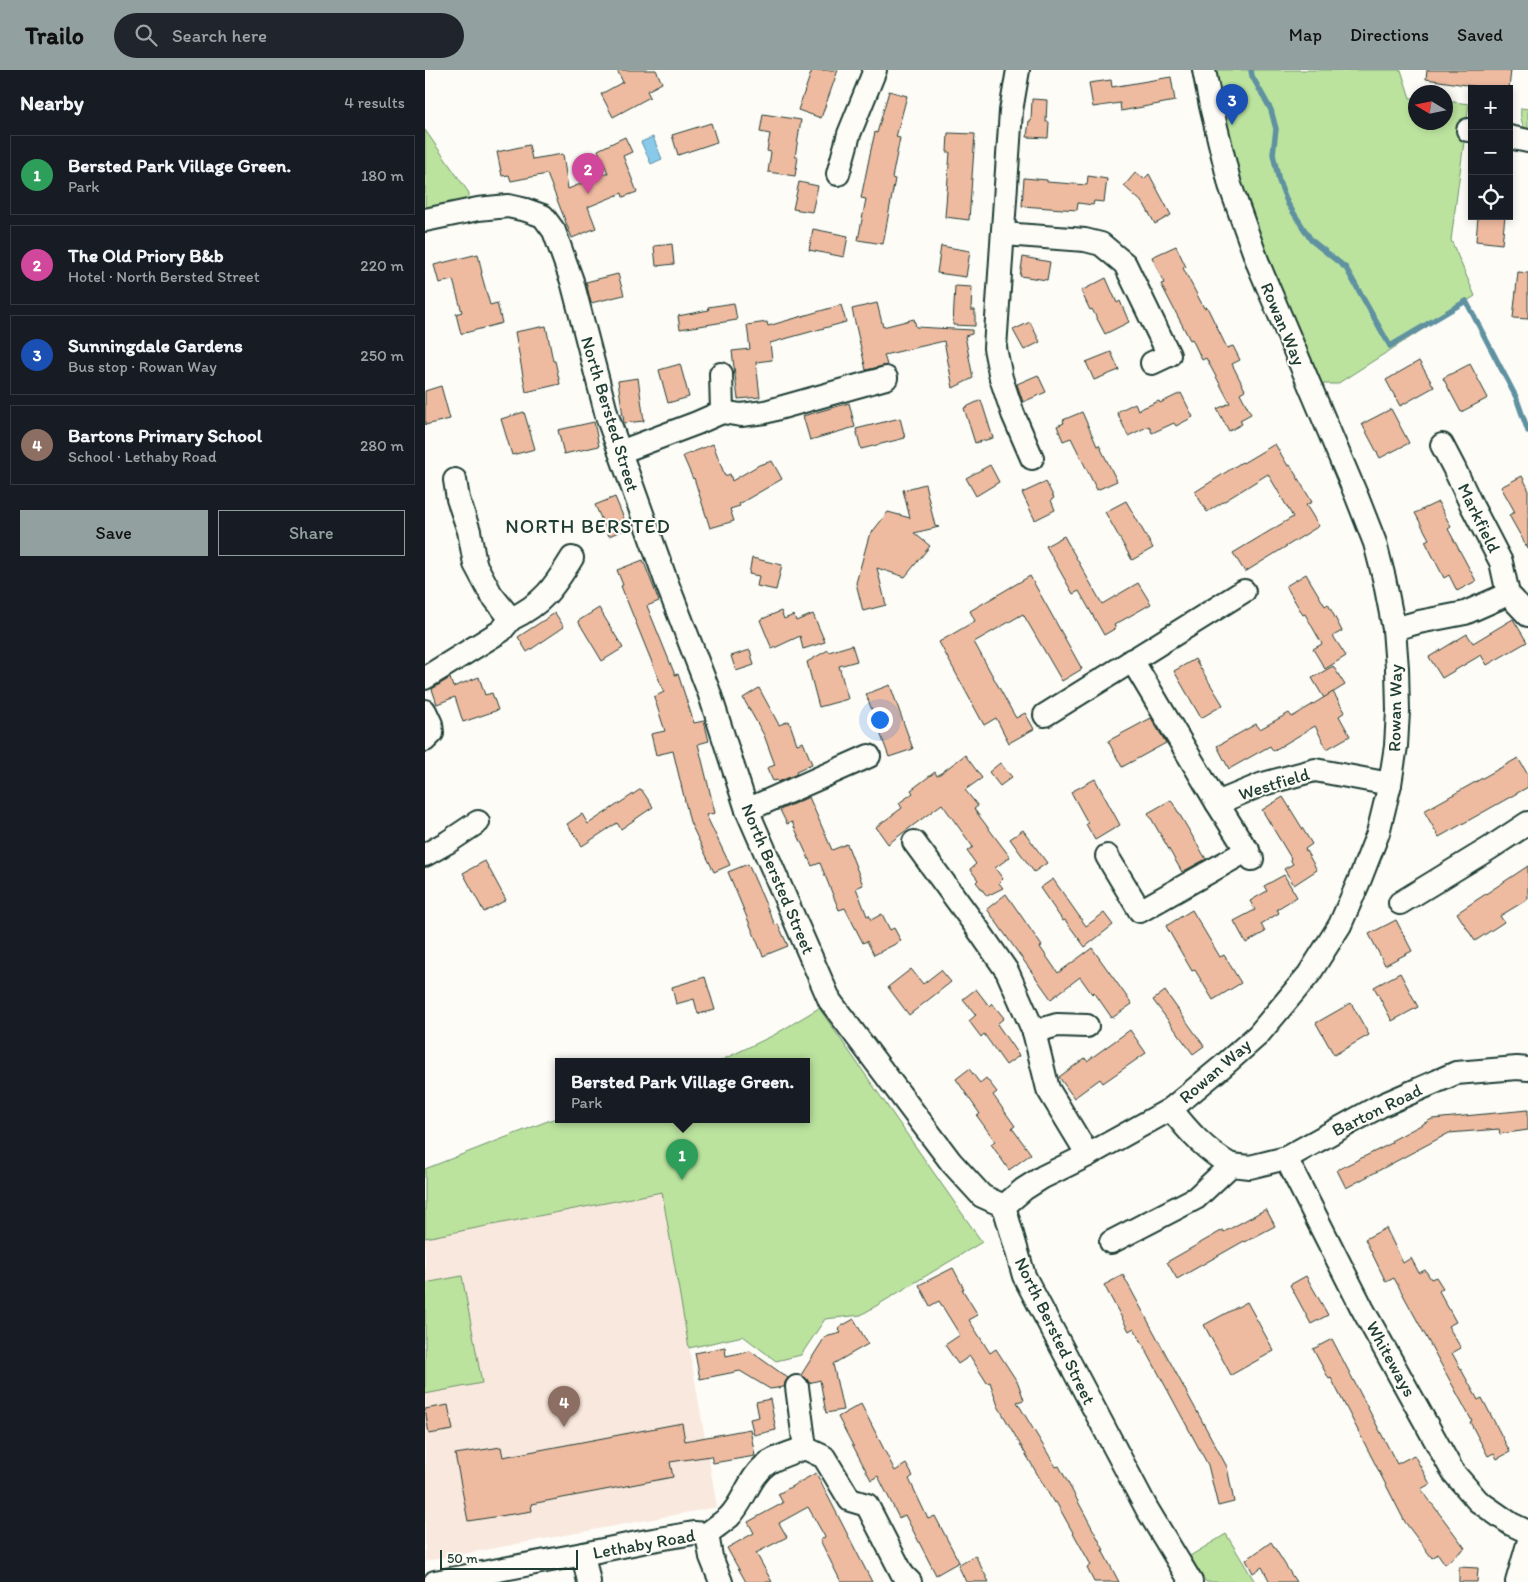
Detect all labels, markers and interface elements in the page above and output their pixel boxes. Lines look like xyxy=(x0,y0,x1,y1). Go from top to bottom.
search box xyxy=(114,13,464,58)
text: Trailo xyxy=(25,21,84,50)
icon: search xyxy=(132,21,160,49)
text: Search here xyxy=(172,24,267,47)
text: Map xyxy=(1289,24,1322,46)
text: Directions xyxy=(1350,24,1429,46)
text: Saved xyxy=(1457,24,1503,46)
pin: 3 xyxy=(1216,84,1248,125)
north arrow xyxy=(1408,85,1453,130)
map controls xyxy=(1468,85,1513,220)
button: + xyxy=(1468,85,1513,130)
text: Nearby xyxy=(20,90,84,115)
text: 4 results xyxy=(344,93,405,112)
button: − xyxy=(1468,130,1513,175)
pin: 2 xyxy=(572,153,604,194)
text: Bersted Park Village Green. xyxy=(68,154,291,177)
text: 1 xyxy=(33,166,41,185)
text: 180 m xyxy=(361,166,404,185)
button: locate xyxy=(1468,175,1513,220)
text: Park xyxy=(68,177,99,196)
text: The Old Priory B&b xyxy=(68,244,224,267)
text: 2 xyxy=(33,256,41,275)
text: 220 m xyxy=(360,256,404,275)
text: Hotel · North Bersted Street xyxy=(68,267,260,286)
street label: Rowan Way xyxy=(1256,279,1311,369)
text: Sunningdale Gardens xyxy=(68,334,243,357)
street label: North Bersted Street xyxy=(576,334,644,495)
text: 3 xyxy=(33,346,41,365)
text: 250 m xyxy=(360,346,404,365)
text: Bus stop · Rowan Way xyxy=(68,357,217,376)
text: Bartons Primary School xyxy=(68,424,262,447)
text: 4 xyxy=(32,436,42,455)
text: 280 m xyxy=(360,436,404,455)
text: School · Lethaby Road xyxy=(68,447,217,466)
street label: Markfield xyxy=(1453,480,1505,557)
button: Save xyxy=(20,510,208,556)
button: Share xyxy=(218,510,405,556)
district label: NORTH BERSTED xyxy=(505,514,671,538)
street label: Rowan Way xyxy=(1383,663,1407,752)
your location xyxy=(867,707,893,733)
street label: Westfield xyxy=(1236,763,1312,805)
street label: North Bersted Street xyxy=(736,800,820,958)
street label: Rowan Way xyxy=(1175,1034,1256,1108)
popup xyxy=(555,1058,810,1123)
text: Bersted Park Village Green. xyxy=(571,1070,794,1093)
street label: Barton Road xyxy=(1328,1079,1426,1141)
text: Park xyxy=(571,1093,602,1112)
pin: 1 xyxy=(666,1139,698,1180)
street label: North Bersted Street xyxy=(1010,1254,1100,1409)
street label: Whiteways xyxy=(1361,1317,1421,1401)
pin: 4 xyxy=(548,1386,580,1427)
street label: Lethaby Road xyxy=(591,1524,697,1564)
scale bar xyxy=(440,1547,577,1570)
text: 50 m xyxy=(447,1550,478,1567)

